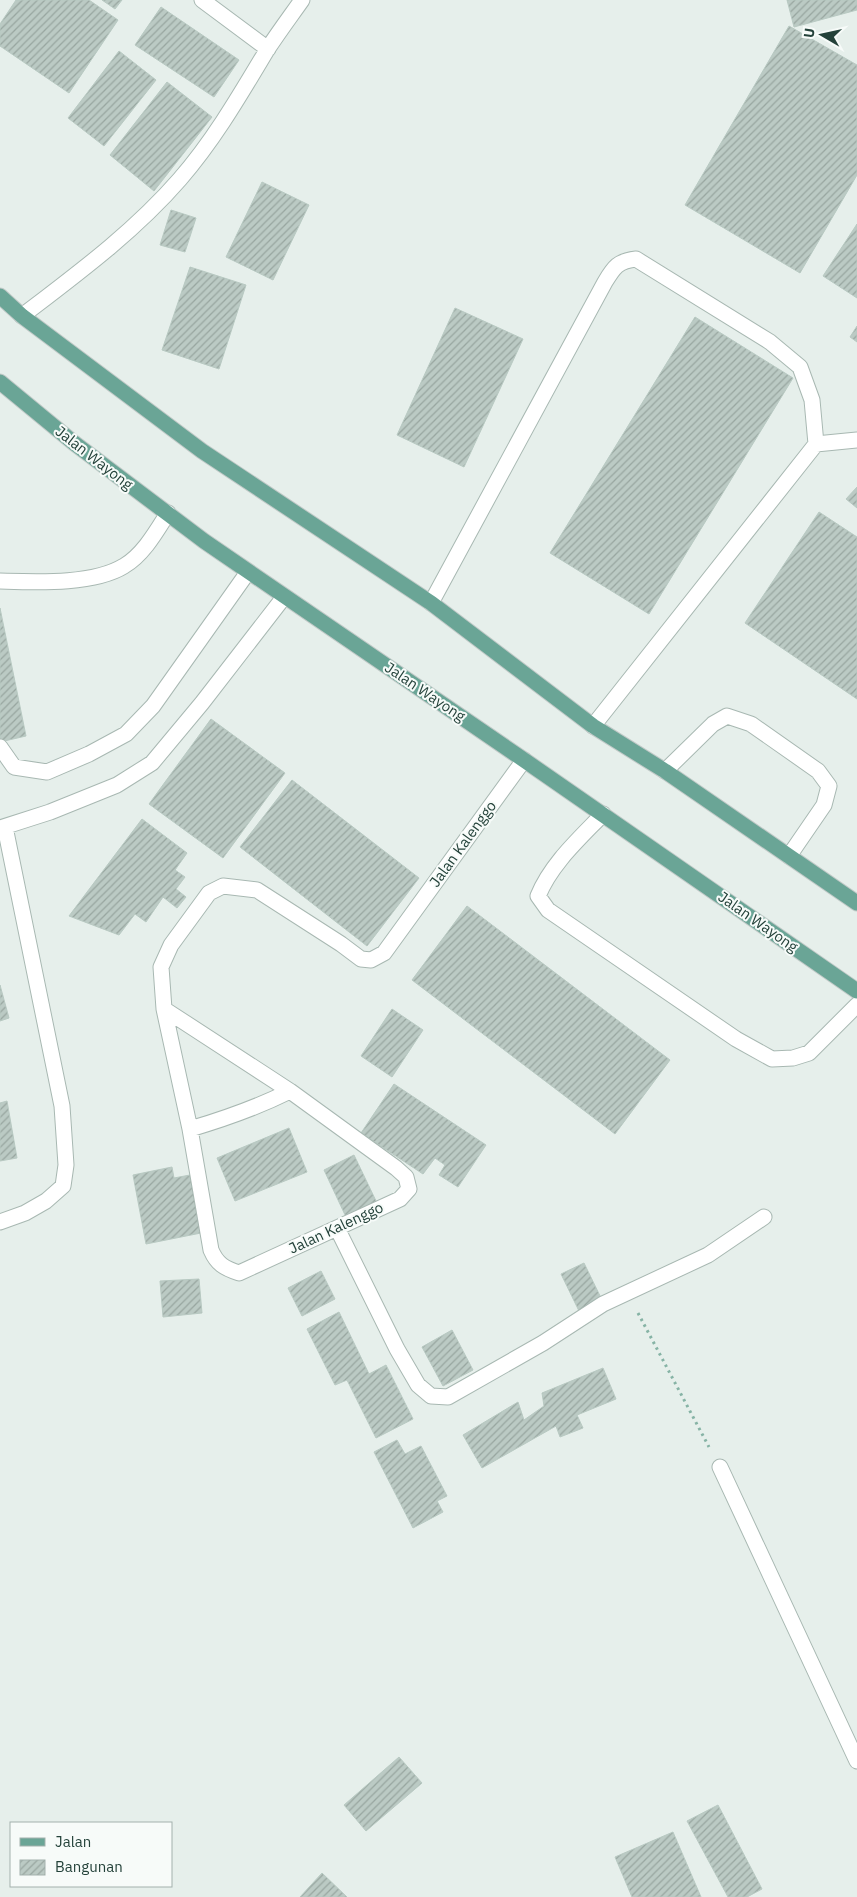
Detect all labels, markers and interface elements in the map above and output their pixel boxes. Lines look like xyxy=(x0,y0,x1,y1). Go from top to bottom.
north arrow xyxy=(797,10,847,60)
text: U xyxy=(800,27,819,39)
street label: Jalan Wayong xyxy=(52,421,137,494)
street label: Jalan Wayong xyxy=(381,658,469,726)
street label: Jalan Kalenggo xyxy=(425,797,500,891)
street label: Jalan Wayong xyxy=(715,887,802,956)
street label: Jalan Kalenggo xyxy=(285,1197,386,1258)
legend xyxy=(10,1822,172,1887)
text: Jalan xyxy=(55,1832,91,1851)
text: Bangunan xyxy=(55,1857,123,1876)

